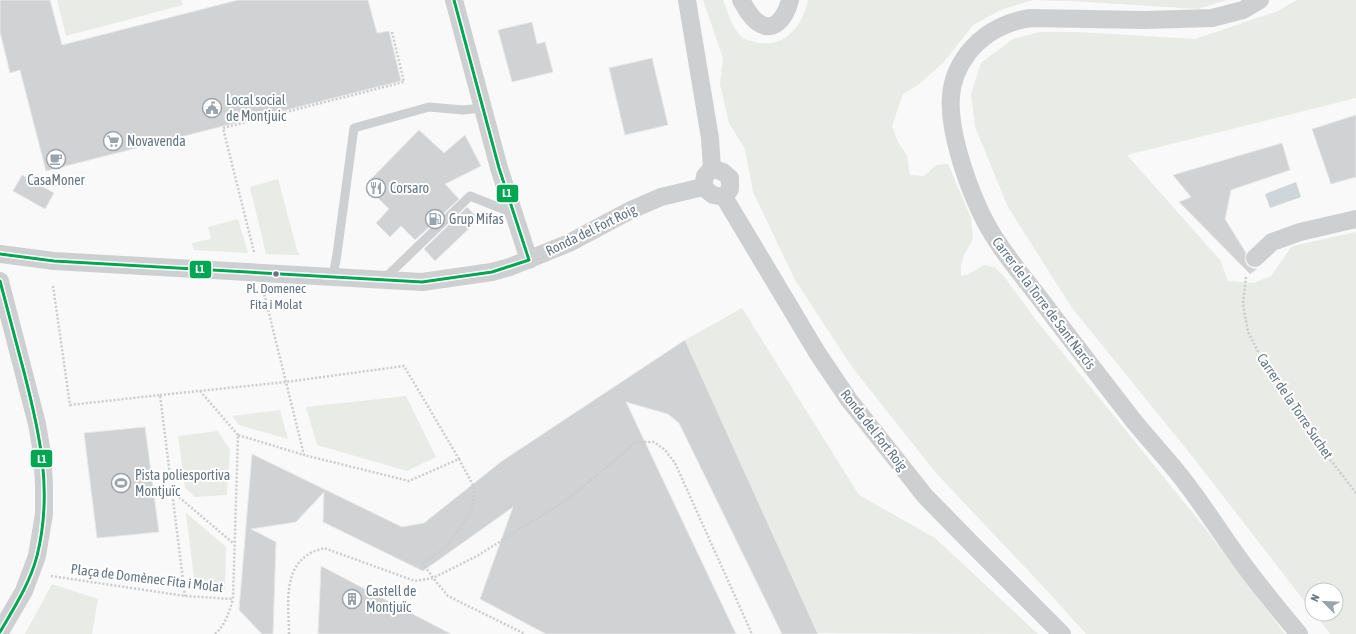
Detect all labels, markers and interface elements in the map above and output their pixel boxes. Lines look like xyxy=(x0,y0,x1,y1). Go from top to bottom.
place label: Local social de Montjuic xyxy=(226,92,287,124)
public building icon: Local social de Montjuic xyxy=(201,97,223,119)
supermarket icon: Novavenda xyxy=(102,130,124,152)
place label: Novavenda xyxy=(127,133,186,149)
cafe icon: CasaMoner xyxy=(45,148,67,170)
place label: CasaMoner xyxy=(27,172,86,188)
restaurant icon: Corsaro xyxy=(365,177,387,199)
place label: Corsaro xyxy=(390,180,429,196)
line badge: L1 xyxy=(496,184,519,203)
text: L1 xyxy=(502,187,512,199)
street label: Ronda del Fort Roig xyxy=(543,201,639,259)
fuel station icon: Grup Mifas xyxy=(424,208,446,230)
place label: Grup Mifas xyxy=(449,211,504,227)
street label: Carrer de la Torre de Sant Narcís xyxy=(989,234,1099,372)
line badge: L1 xyxy=(189,260,212,279)
text: L1 xyxy=(195,263,205,275)
marker: Pl. Domenec Fita i Molat xyxy=(271,269,281,279)
place label: Pl. Domenec Fita i Molat xyxy=(246,281,306,312)
street label: Carrer de la Torre Suchet xyxy=(1254,350,1336,462)
street label: Ronda del Fort Roig xyxy=(837,386,911,474)
line badge: L1 xyxy=(30,449,53,468)
text: L1 xyxy=(37,453,47,465)
place label: Pista poliesportiva Montjuïc xyxy=(135,467,230,499)
sports icon: Pista poliesportiva Montjuïc xyxy=(110,472,132,494)
street label: Plaça de Domènec Fita i Molat xyxy=(70,561,224,595)
north arrow xyxy=(1304,582,1344,622)
place label: Castell de Montjuïc xyxy=(366,583,416,615)
building icon: Castell de Montjuïc xyxy=(341,588,363,610)
text: N xyxy=(1308,593,1322,603)

